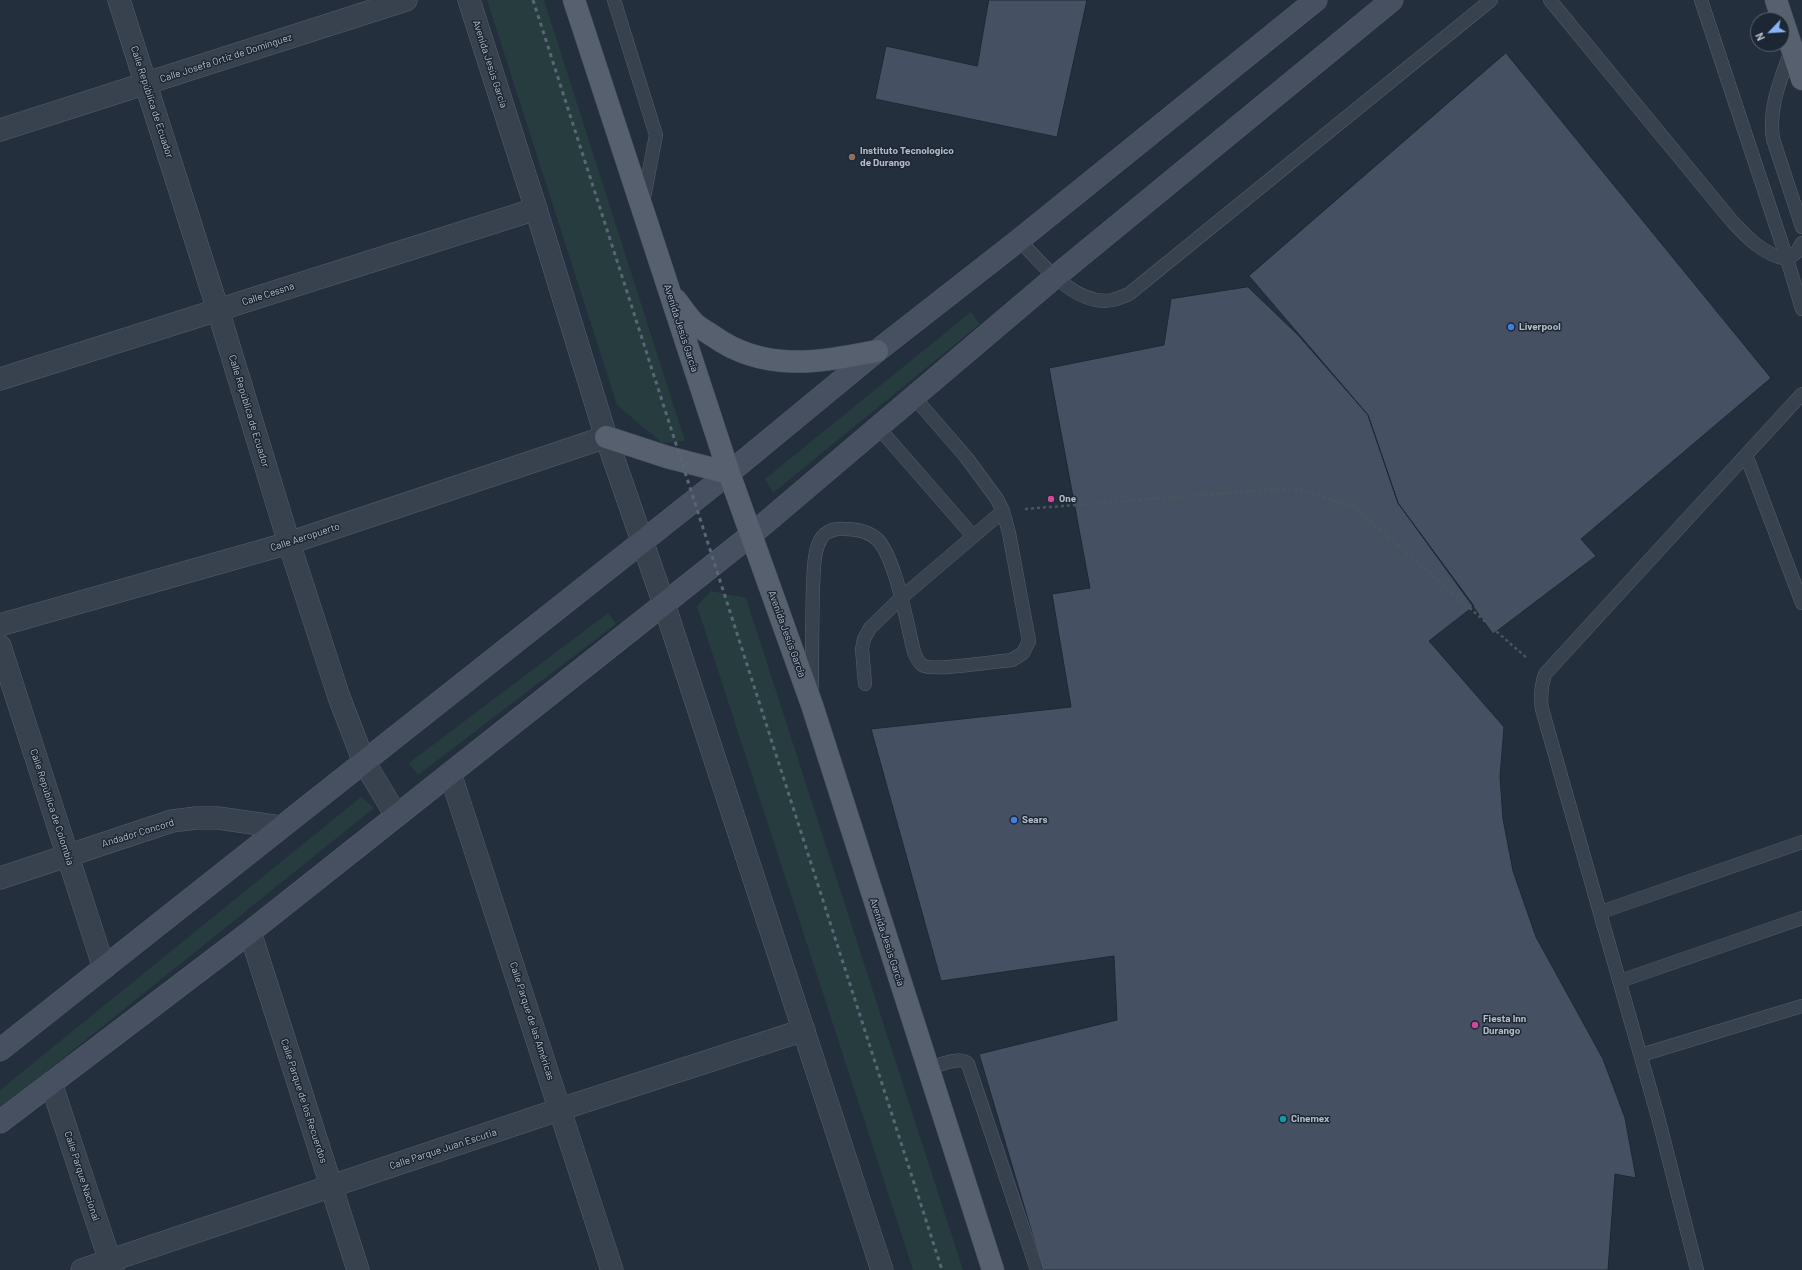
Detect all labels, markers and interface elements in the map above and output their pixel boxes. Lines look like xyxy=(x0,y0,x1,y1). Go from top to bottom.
north arrow xyxy=(1750,12,1790,52)
street label: Avenida Jesús García xyxy=(470,19,510,109)
street label: Calle Josefa Ortiz de Domínguez xyxy=(158,31,294,85)
text: N xyxy=(1752,31,1767,43)
street label: Calle República de Ecuador xyxy=(128,44,176,160)
place label: Instituto Tecnologico de Durango xyxy=(860,145,954,168)
marker: Instituto Tecnologico de Durango xyxy=(847,152,857,162)
street label: Calle Cessna xyxy=(240,280,296,308)
street label: Avenida Jesús García xyxy=(661,283,701,373)
place label: Liverpool xyxy=(1519,321,1561,333)
marker: Liverpool xyxy=(1506,322,1516,332)
street label: Calle República de Ecuador xyxy=(226,353,272,469)
place label: One xyxy=(1059,493,1076,505)
marker: One xyxy=(1046,494,1056,504)
street label: Calle Aeropuerto xyxy=(269,520,341,554)
street label: Avenida Jesús García xyxy=(766,589,808,679)
street label: Calle República de Colombia xyxy=(28,747,76,867)
place label: Sears xyxy=(1022,814,1047,826)
marker: Sears xyxy=(1009,815,1019,825)
street label: Andador Concord xyxy=(100,816,176,850)
street label: Avenida Jesús García xyxy=(867,897,907,987)
street label: Calle Parque de las Américas xyxy=(507,960,557,1082)
place label: Fiesta Inn Durango xyxy=(1483,1013,1526,1036)
marker: Fiesta Inn Durango xyxy=(1470,1020,1480,1030)
street label: Calle Parque de los Recuerdos xyxy=(278,1037,330,1165)
place label: Cinemex xyxy=(1291,1113,1329,1125)
marker: Cinemex xyxy=(1278,1114,1288,1124)
street label: Calle Parque Juan Escutia xyxy=(388,1126,498,1172)
street label: Calle Parque Nacional xyxy=(62,1130,102,1222)

